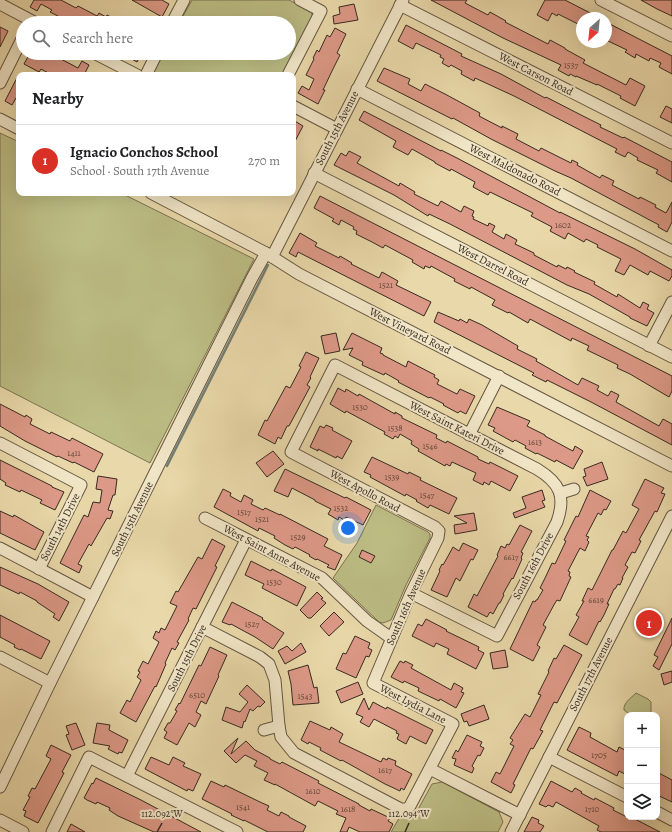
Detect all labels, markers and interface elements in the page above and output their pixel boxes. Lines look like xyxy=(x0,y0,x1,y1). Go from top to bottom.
north arrow xyxy=(576,12,612,48)
search box xyxy=(16,16,296,60)
icon: search xyxy=(30,27,52,49)
text: Search here xyxy=(62,28,133,48)
street label: West Carson Road xyxy=(495,48,576,99)
house number: 1537 xyxy=(564,59,578,71)
text: Nearby xyxy=(32,87,83,110)
street label: South 15th Avenue xyxy=(312,88,362,168)
street label: West Maldonado Road xyxy=(466,140,563,200)
text: Ignacio Conchos School xyxy=(70,142,218,162)
text: 1 xyxy=(43,152,47,169)
text: 270 m xyxy=(248,152,280,169)
text: School · South 17th Avenue xyxy=(70,162,209,179)
house number: 1602 xyxy=(555,219,572,231)
street label: West Darrel Road xyxy=(454,240,531,290)
house number: 1521 xyxy=(379,279,393,291)
street label: West Vineyard Road xyxy=(366,303,454,358)
street label: West Saint Kateri Drive xyxy=(406,397,507,459)
house number: 1530 xyxy=(352,401,368,413)
house number: 1538 xyxy=(387,422,403,434)
house number: 1613 xyxy=(528,436,542,448)
house number: 1546 xyxy=(422,440,438,452)
house number: 1411 xyxy=(67,447,81,459)
street label: West Apollo Road xyxy=(326,466,403,516)
house number: 1539 xyxy=(385,471,399,483)
street label: South 15th Avenue xyxy=(107,479,157,559)
house number: 1547 xyxy=(420,489,435,501)
street label: South 14th Drive xyxy=(37,491,83,563)
house number: 1532 xyxy=(334,502,349,514)
house number: 1517 xyxy=(237,506,251,518)
house number: 1521 xyxy=(255,513,269,525)
your location xyxy=(338,518,358,538)
street label: West Saint Anne Avenue xyxy=(220,520,323,585)
street label: South 16th Drive xyxy=(509,530,557,602)
house number: 1529 xyxy=(290,531,306,543)
house number: 6617 xyxy=(503,551,519,563)
street label: South 16th Avenue xyxy=(382,566,430,648)
house number: 1530 xyxy=(266,576,282,588)
house number: 6619 xyxy=(588,594,604,606)
pin: 1 xyxy=(636,608,662,638)
house number: 1527 xyxy=(244,618,260,630)
street label: South 15th Drive xyxy=(164,622,210,694)
street label: South 17th Avenue xyxy=(566,634,616,714)
street label: West Lydia Lane xyxy=(376,680,449,727)
house number: 6510 xyxy=(189,689,205,701)
house number: 1543 xyxy=(298,690,313,702)
map controls xyxy=(624,712,660,820)
button: + xyxy=(624,712,660,748)
button: − xyxy=(624,748,660,784)
house number: 1705 xyxy=(591,749,607,761)
house number: 1617 xyxy=(378,764,392,776)
button: layers xyxy=(624,784,660,820)
house number: 1610 xyxy=(305,785,321,797)
house number: 1541 xyxy=(236,801,250,813)
house number: 1618 xyxy=(341,803,355,815)
house number: 1710 xyxy=(585,803,600,815)
text: 112.092°W xyxy=(141,807,183,820)
text: 112.094°W xyxy=(388,807,430,820)

